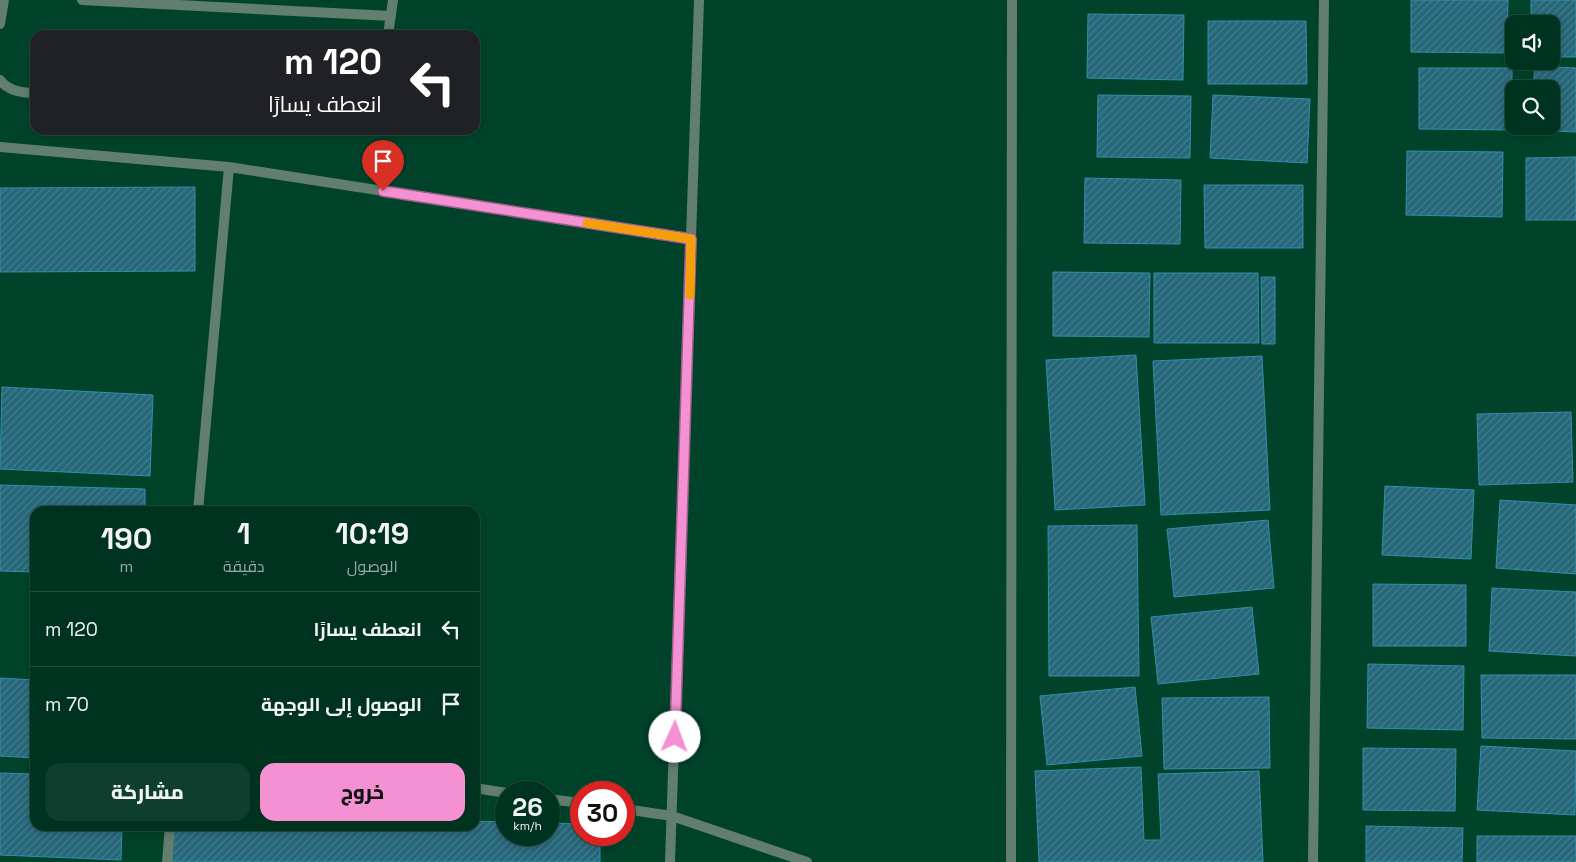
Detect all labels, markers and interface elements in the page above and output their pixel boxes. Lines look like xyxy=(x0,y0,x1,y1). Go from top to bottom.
map controls xyxy=(1505,15,1560,135)
button: sound xyxy=(1505,15,1560,70)
text: 120 m xyxy=(284,40,382,84)
icon: left xyxy=(400,50,465,115)
button: search xyxy=(1505,80,1560,135)
text: انعطف يسارًا xyxy=(268,90,382,118)
pin xyxy=(362,140,404,191)
icon: arrive xyxy=(369,147,397,175)
text: 1 xyxy=(237,514,251,553)
text: 10:19 xyxy=(335,514,409,553)
text: 190 xyxy=(101,519,152,558)
text: m xyxy=(120,556,133,577)
text: دقيقة xyxy=(223,556,265,577)
text: الوصول xyxy=(347,556,398,577)
icon: left xyxy=(437,615,465,643)
text: 120 m xyxy=(45,617,98,642)
text: انعطف يسارًا xyxy=(314,617,422,642)
icon: arrive xyxy=(437,690,465,718)
text: 70 m xyxy=(45,692,89,717)
text: الوصول إلى الوجهة xyxy=(261,692,422,717)
position arrow xyxy=(648,710,700,762)
button: مشاركة xyxy=(45,763,250,821)
button: خروج xyxy=(260,763,465,821)
speed limit sign: 30 xyxy=(570,781,635,846)
text: 26 xyxy=(512,791,543,823)
text: km/h xyxy=(513,818,542,834)

